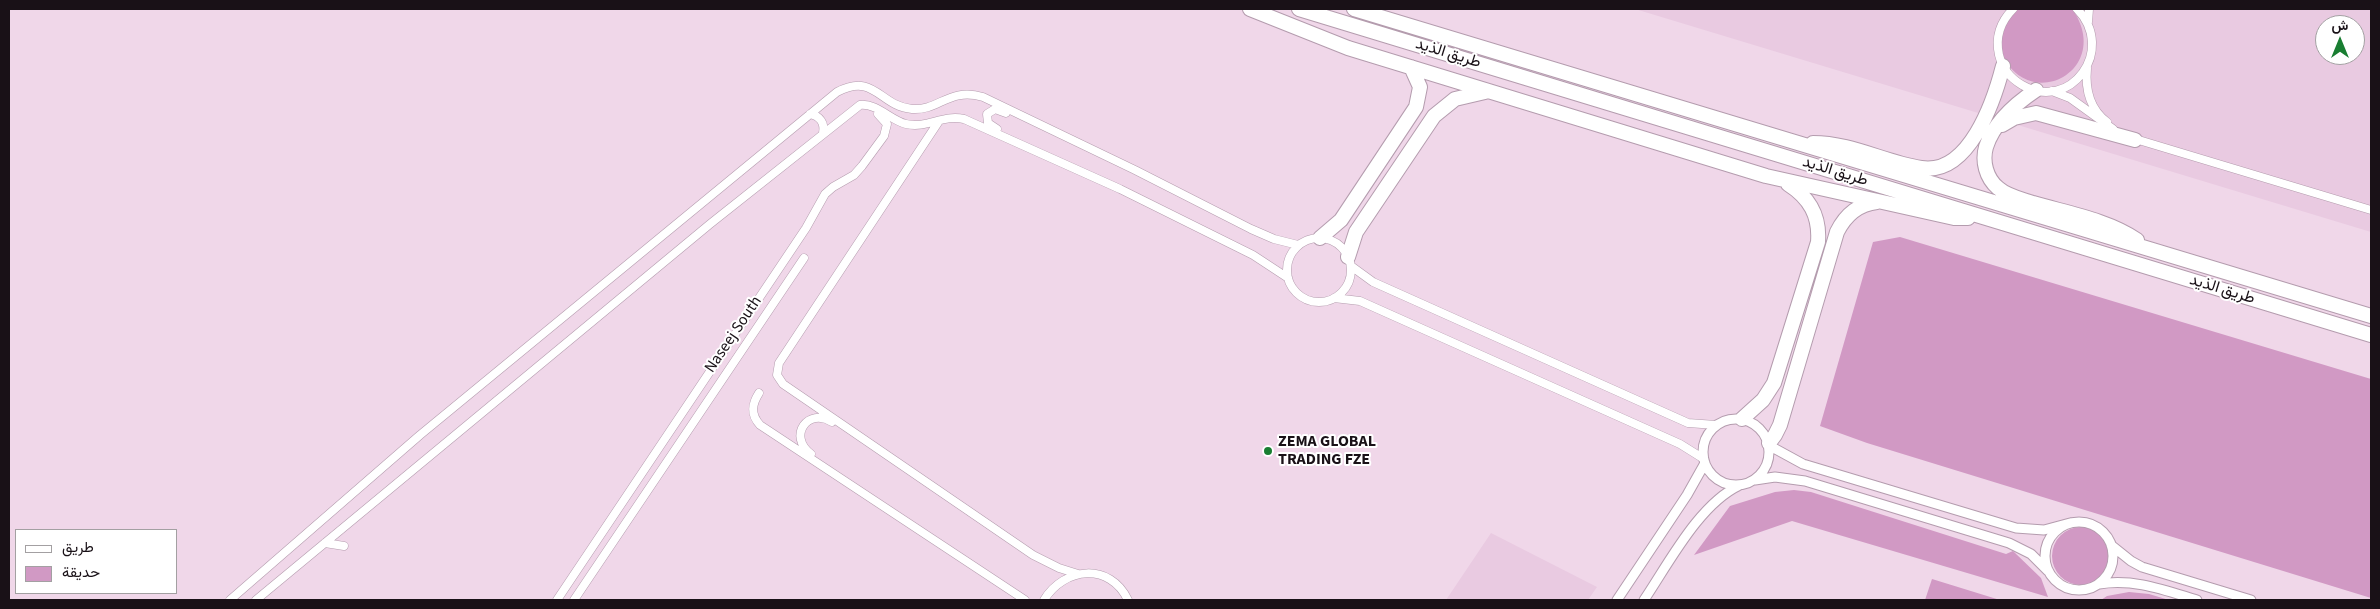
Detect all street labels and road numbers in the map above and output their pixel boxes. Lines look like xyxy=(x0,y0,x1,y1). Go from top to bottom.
street label: طريق الذيد xyxy=(1413,35,1483,73)
street label: طريق الذيد xyxy=(1800,153,1870,191)
street label: طريق الذيد xyxy=(2187,271,2257,309)
street label: Naseej South xyxy=(701,293,767,377)

